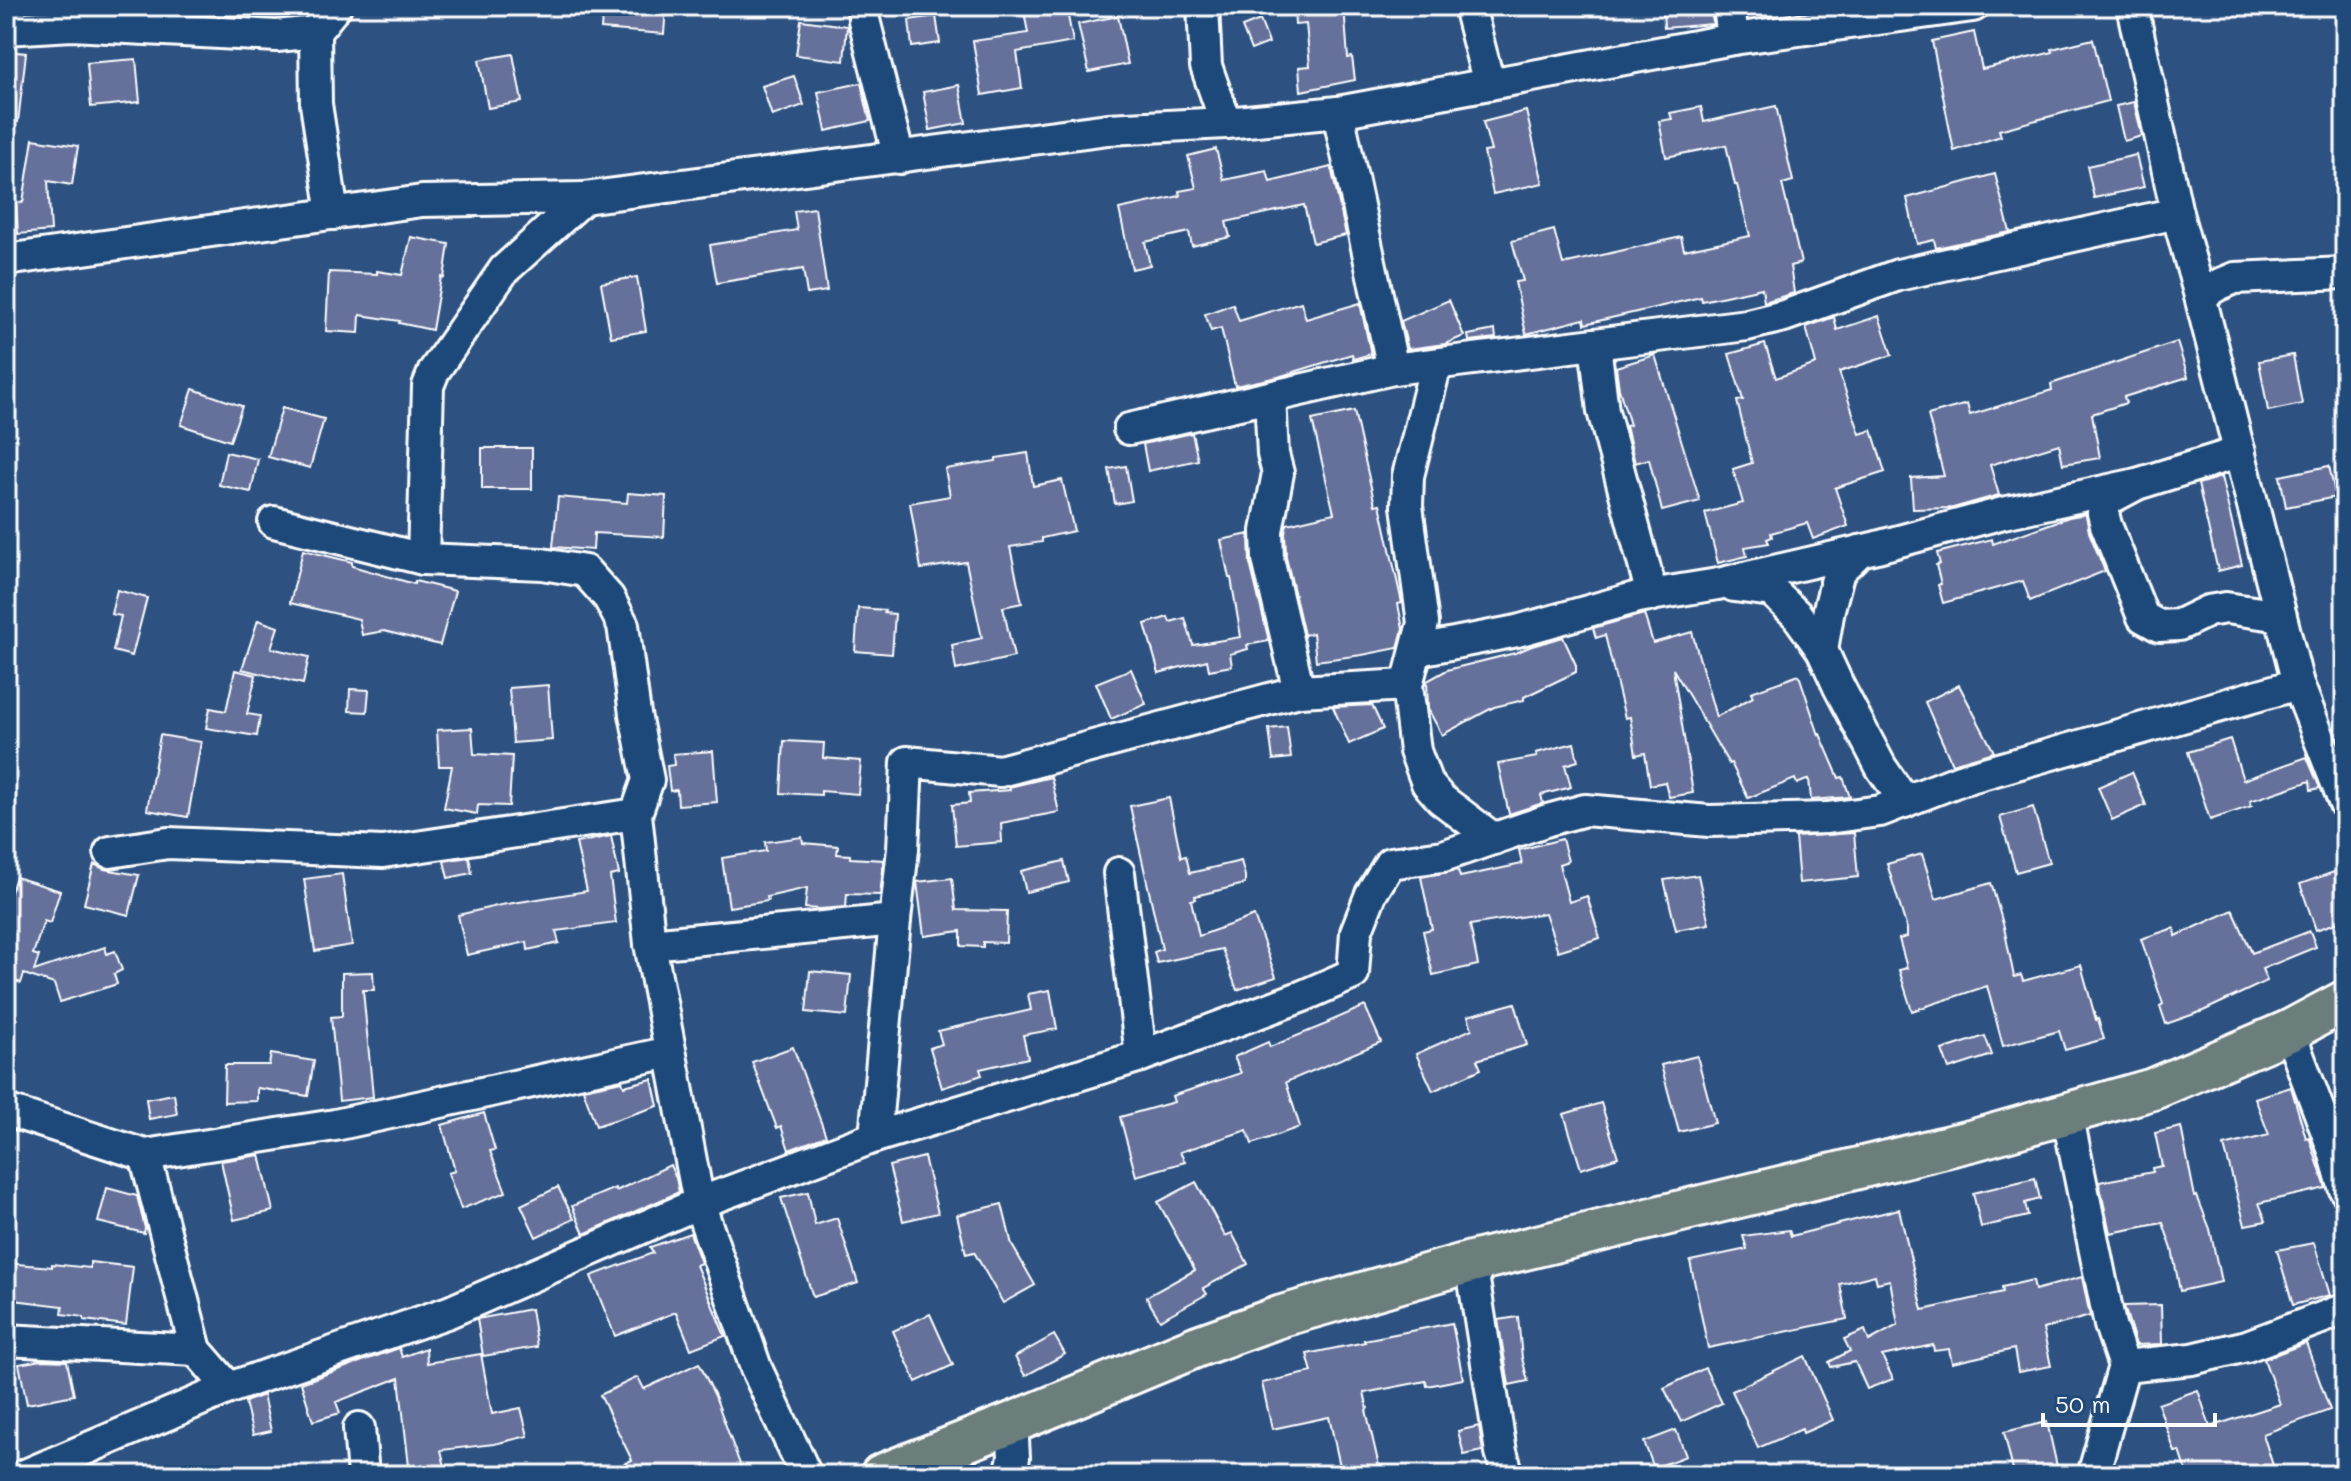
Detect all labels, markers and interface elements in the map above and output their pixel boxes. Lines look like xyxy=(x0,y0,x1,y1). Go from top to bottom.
scale bar xyxy=(2043,1377,2215,1427)
text: 50 m xyxy=(2055,1388,2111,1419)

